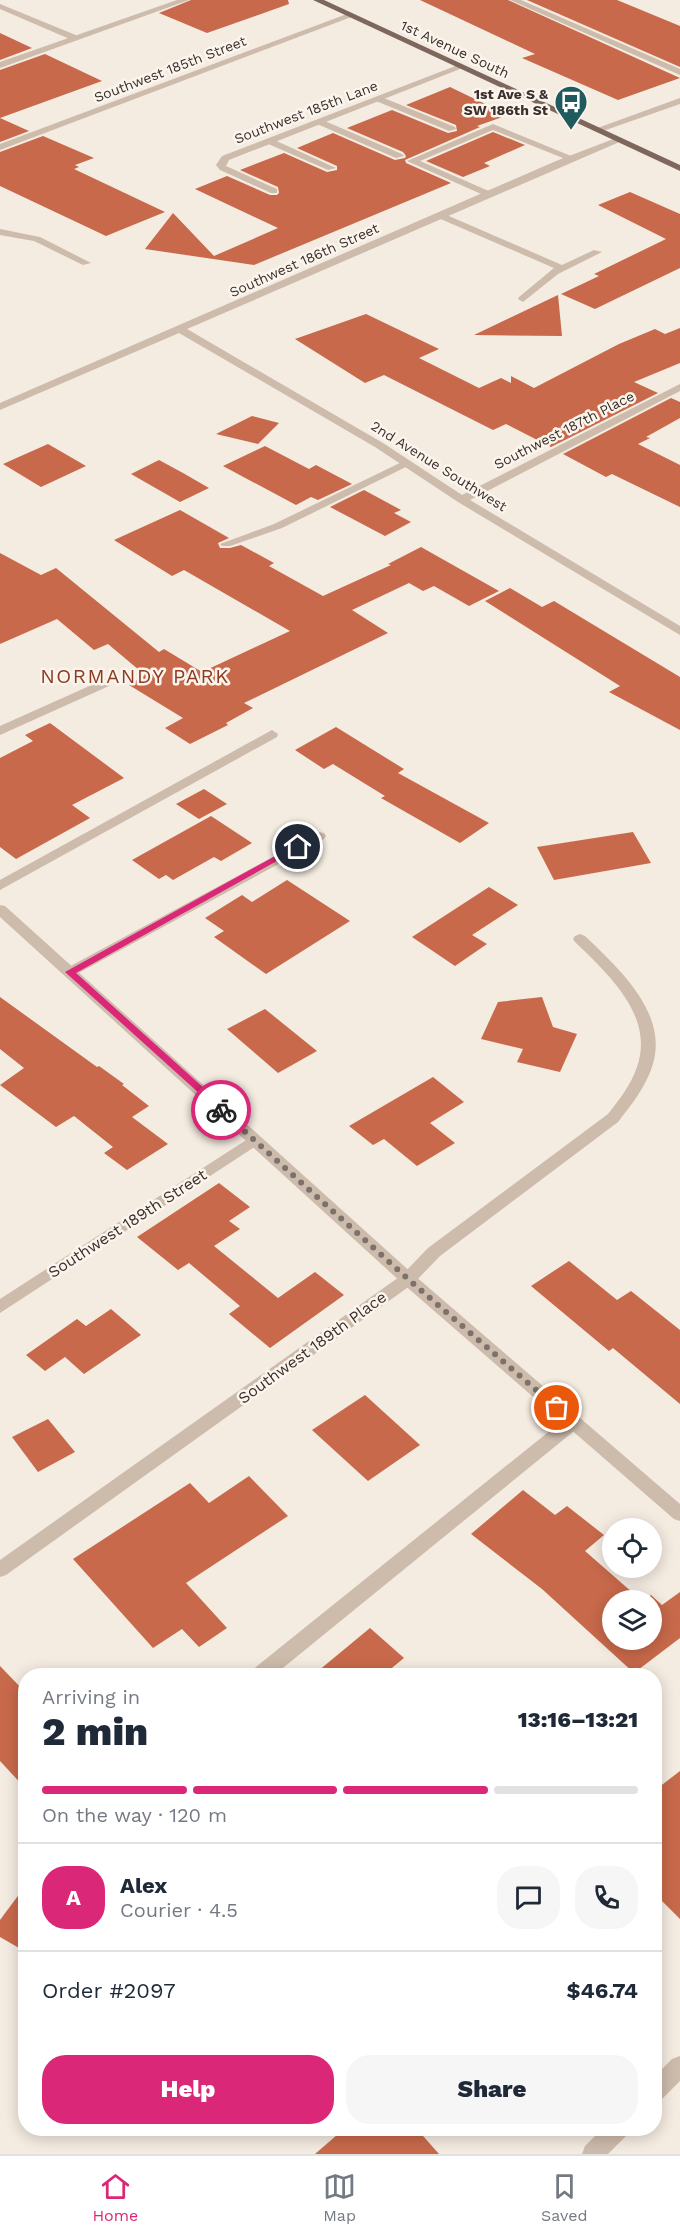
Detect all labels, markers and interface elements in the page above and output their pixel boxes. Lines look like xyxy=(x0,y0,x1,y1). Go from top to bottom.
street label: 1st Avenue South xyxy=(398,17,512,81)
street label: Southwest 185th Street xyxy=(92,33,248,105)
street label: Southwest 185th Lane xyxy=(232,77,380,147)
bus stop icon: 1st Ave S & SW 186th St xyxy=(553,84,589,131)
place label: 1st Ave S & SW 186th St xyxy=(464,86,548,118)
street label: Southwest 186th Street xyxy=(227,220,381,300)
street label: Southwest 187th Place xyxy=(491,388,637,472)
street label: 2nd Avenue Southwest xyxy=(368,418,510,515)
district label: NORMANDY PARK xyxy=(40,664,230,688)
pin xyxy=(272,821,323,872)
icon: home xyxy=(281,830,314,863)
courier xyxy=(191,1080,251,1140)
icon: bike xyxy=(205,1094,238,1127)
street label: Southwest 189th Street xyxy=(45,1165,210,1282)
street label: Southwest 189th Place xyxy=(234,1287,390,1408)
pin xyxy=(531,1382,582,1433)
icon: bag xyxy=(540,1391,573,1424)
map controls xyxy=(602,1518,662,1650)
button: locate xyxy=(602,1518,662,1578)
button: layers xyxy=(602,1590,662,1650)
text: Arriving in xyxy=(42,1685,140,1709)
text: 13:16–13:21 xyxy=(518,1707,638,1732)
text: 2 min xyxy=(42,1709,148,1754)
text: On the way · 120 m xyxy=(42,1803,227,1827)
button: chat xyxy=(497,1866,560,1929)
button: phone xyxy=(575,1866,638,1929)
text: Alex xyxy=(120,1873,167,1898)
text: A xyxy=(66,1885,81,1910)
text: Courier · 4.5 xyxy=(120,1898,238,1922)
text: Order #2097 xyxy=(42,1978,175,2003)
text: $46.74 xyxy=(567,1978,638,2003)
button: Help xyxy=(42,2055,334,2124)
button: Share xyxy=(346,2055,638,2124)
tab: Home xyxy=(92,2170,138,2225)
tab: Map xyxy=(323,2170,356,2225)
tab: Saved xyxy=(541,2170,588,2225)

